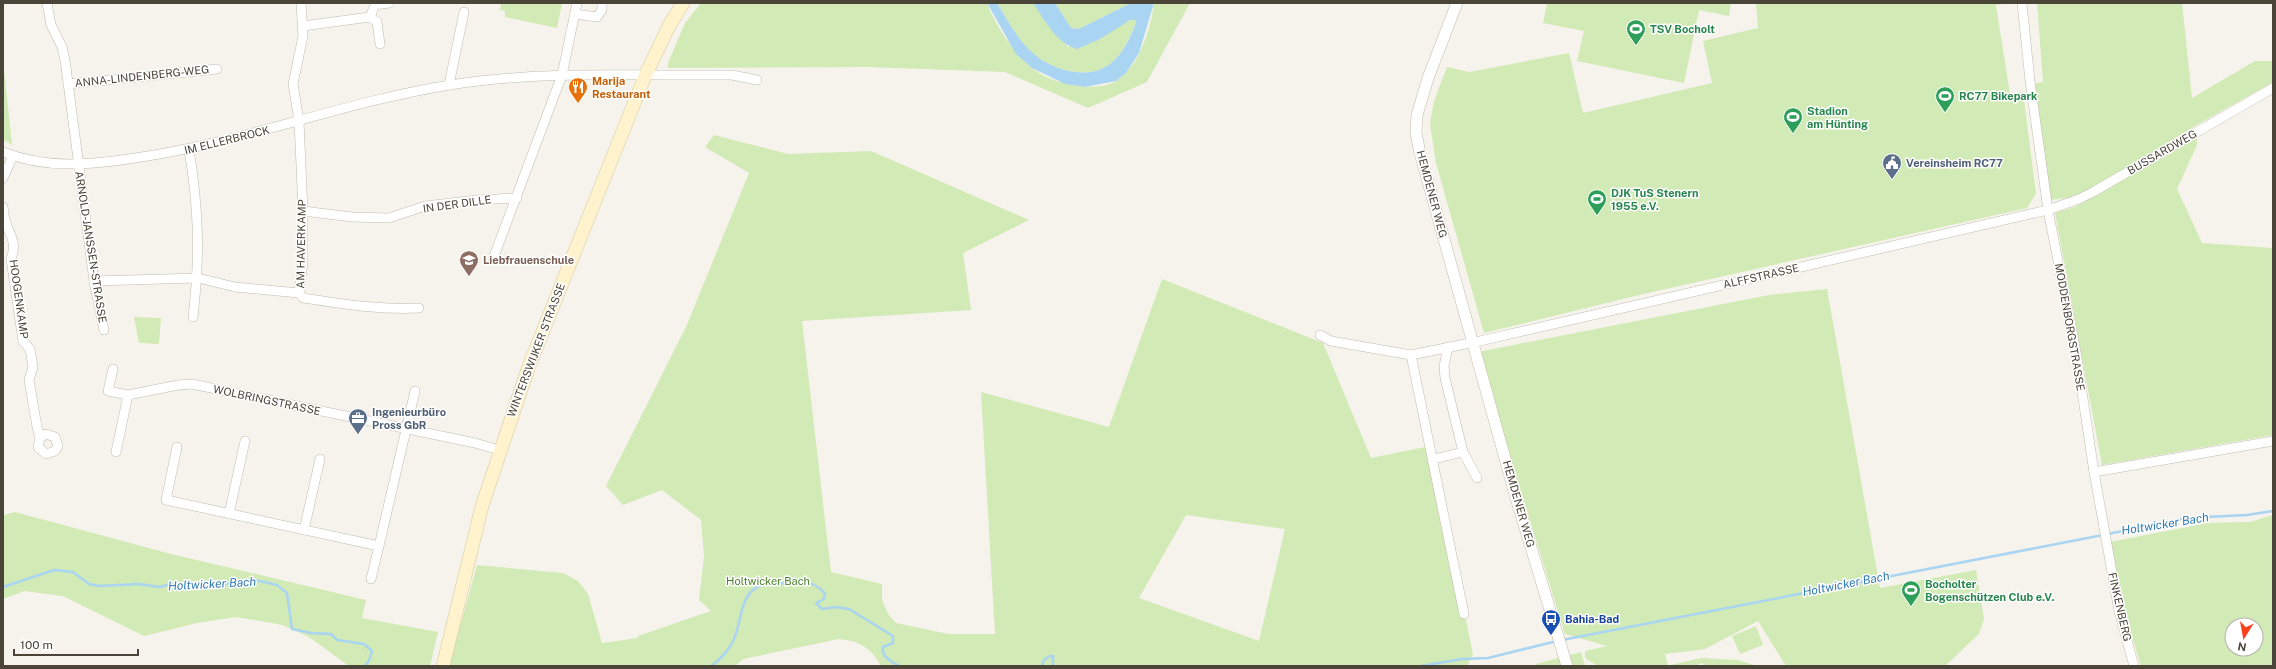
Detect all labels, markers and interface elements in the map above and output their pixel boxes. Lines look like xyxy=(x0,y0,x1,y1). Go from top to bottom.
sports icon: TSV Bocholt xyxy=(1625,18,1647,46)
place label: TSV Bocholt xyxy=(1650,23,1715,35)
street label: ANNA-LINDENBERG-WEG xyxy=(74,63,210,89)
place label: Marija Restaurant xyxy=(592,75,651,100)
restaurant icon: Marija Restaurant xyxy=(567,76,589,104)
sports icon: RC77 Bikepark xyxy=(1934,85,1956,113)
place label: RC77 Bikepark xyxy=(1959,90,2038,102)
place label: Stadion am Hünting xyxy=(1807,105,1868,130)
sports icon: Stadion am Hünting xyxy=(1782,106,1804,134)
street label: IM ELLERBROCK xyxy=(183,123,271,156)
street label: BUSSARDWEG xyxy=(2125,127,2199,177)
street label: HEMDENER WEG xyxy=(1415,149,1449,239)
public building icon: Vereinsheim RC77 xyxy=(1881,152,1903,180)
place label: Vereinsheim RC77 xyxy=(1906,157,2003,169)
street label: ARNOLD-JANSSEN-STRASSE xyxy=(73,170,109,324)
place label: DJK TuS Stenern 1955 e.V. xyxy=(1611,187,1698,212)
sports icon: DJK TuS Stenern 1955 e.V. xyxy=(1586,188,1608,216)
street label: IN DER DILLE xyxy=(422,193,492,215)
street label: AM HAVERKAMP xyxy=(294,199,308,289)
school or university icon: Liebfrauenschule xyxy=(458,249,480,277)
place label: Liebfrauenschule xyxy=(483,254,574,266)
street label: HOOGENKAMP xyxy=(7,259,31,339)
street label: ALFFSTRASSE xyxy=(1722,261,1800,291)
street label: MODDENBORGSTRASSE xyxy=(2053,262,2087,392)
street label: WINTERSWIJKER STRASSE xyxy=(505,281,567,419)
street label: WOLBRINGSTRASSE xyxy=(212,383,322,417)
place label: Ingenieurbüro Pross GbR xyxy=(372,406,446,431)
office icon: Ingenieurbüro Pross GbR xyxy=(347,407,369,435)
street label: HEMDENER WEG xyxy=(1501,459,1537,549)
water label: Holtwicker Bach xyxy=(2120,510,2210,538)
water label: Holtwicker Bach xyxy=(1801,569,1891,599)
street label: FINKENBERG xyxy=(2106,571,2134,643)
water label: Holtwicker Bach xyxy=(168,575,257,593)
park label: Holtwicker Bach xyxy=(726,575,810,587)
place label: Bocholter Bogenschützen Club e.V. xyxy=(1925,578,2054,603)
sports icon: Bocholter Bogenschützen Club e.V. xyxy=(1900,579,1922,607)
bus stop icon: Bahia-Bad xyxy=(1540,608,1562,636)
place label: Bahia-Bad xyxy=(1565,613,1619,625)
north arrow xyxy=(2224,617,2264,657)
scale bar xyxy=(14,631,138,657)
text: 100 m xyxy=(20,638,53,652)
text: N xyxy=(2237,640,2247,654)

